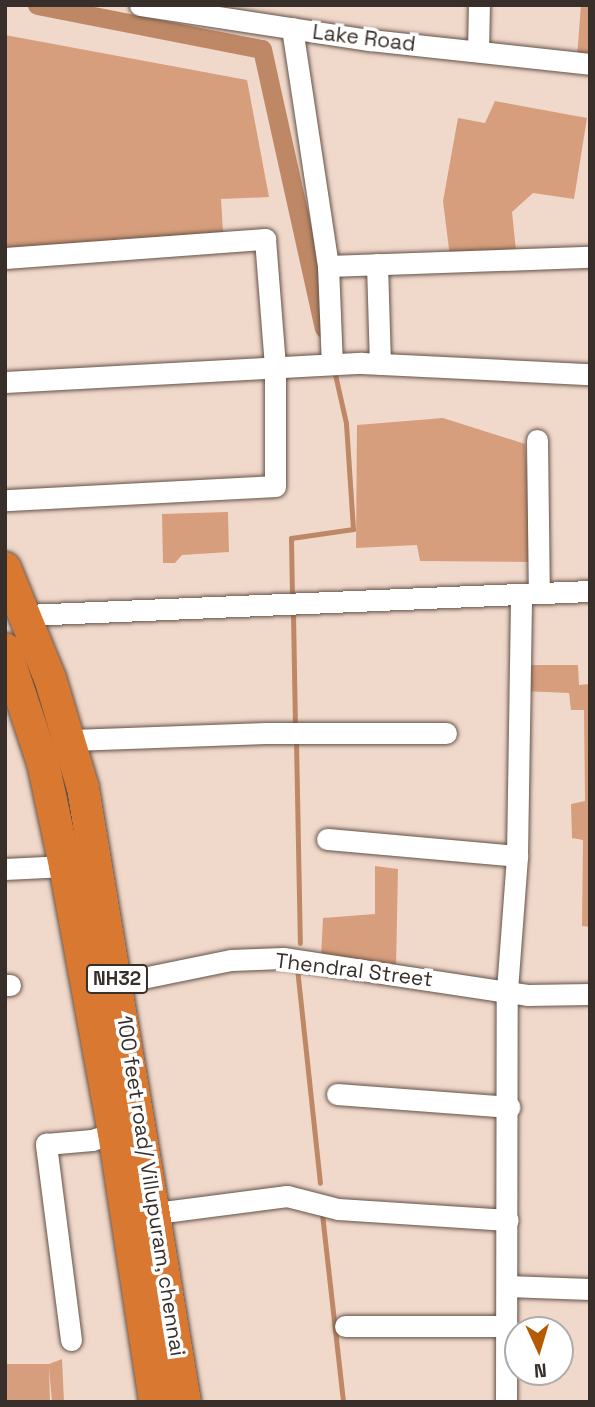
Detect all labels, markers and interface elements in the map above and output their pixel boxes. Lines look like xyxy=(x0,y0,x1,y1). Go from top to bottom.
street label: Lake Road xyxy=(311,19,417,57)
street label: Thendral Street xyxy=(274,948,434,992)
road number: NH32 xyxy=(86,964,148,995)
street label: 100 feet road/ Villupuram, chennai xyxy=(112,1014,190,1358)
north arrow xyxy=(504,1316,574,1386)
text: N xyxy=(533,1358,548,1383)

